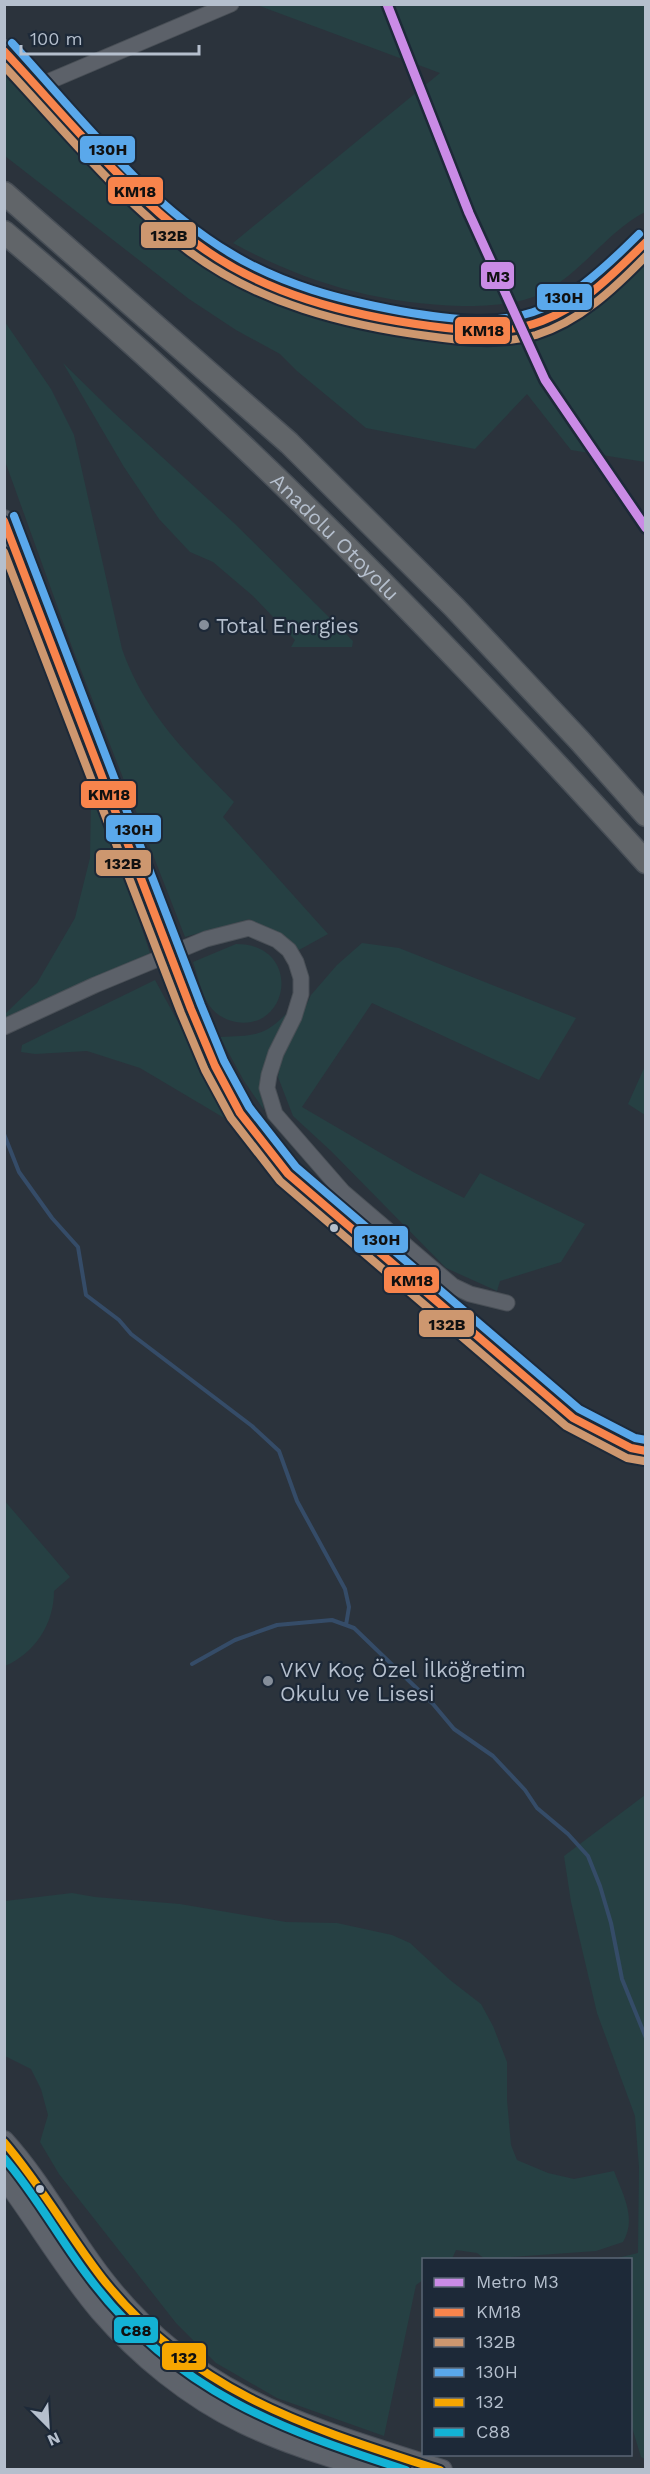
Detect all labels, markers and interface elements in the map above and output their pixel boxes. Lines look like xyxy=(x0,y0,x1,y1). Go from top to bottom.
scale bar xyxy=(21,18,200,56)
text: 100 m xyxy=(30,28,83,49)
line badge: 130H xyxy=(79,135,136,164)
text: 130H xyxy=(89,140,127,159)
line badge: KM18 xyxy=(107,176,164,205)
text: KM18 xyxy=(114,182,156,201)
line badge: 132B xyxy=(140,221,197,249)
text: 132B xyxy=(151,226,187,245)
line badge: M3 xyxy=(480,261,515,290)
text: M3 xyxy=(486,267,510,286)
line badge: 130H xyxy=(536,283,593,311)
text: 130H xyxy=(545,288,583,307)
line badge: KM18 xyxy=(454,316,511,345)
text: KM18 xyxy=(462,321,504,340)
street label: Anadolu Otoyolu xyxy=(266,467,405,605)
place label: Total Energies xyxy=(216,613,359,638)
marker: Total Energies xyxy=(197,618,211,632)
line badge: KM18 xyxy=(80,780,137,809)
text: KM18 xyxy=(88,785,130,804)
line badge: 130H xyxy=(105,814,162,843)
text: 130H xyxy=(115,820,153,839)
line badge: 132B xyxy=(95,849,152,877)
text: 132B xyxy=(105,854,141,873)
unlabelled marker xyxy=(328,1222,340,1234)
line badge: 130H xyxy=(353,1225,409,1254)
text: 130H xyxy=(362,1230,400,1249)
line badge: KM18 xyxy=(383,1266,440,1294)
text: KM18 xyxy=(391,1271,433,1290)
line badge: 132B xyxy=(418,1309,475,1338)
text: 132B xyxy=(429,1315,465,1334)
place label: VKV Koç Özel İlköğretim Okulu ve Lisesi xyxy=(280,1657,526,1706)
marker: VKV Koç Özel İlköğretim Okulu ve Lisesi xyxy=(261,1674,275,1688)
unlabelled marker xyxy=(34,2183,46,2195)
legend xyxy=(422,2258,632,2456)
text: Metro M3 xyxy=(476,2271,559,2292)
text: KM18 xyxy=(476,2301,521,2322)
line badge: C88 xyxy=(113,2316,159,2344)
text: C88 xyxy=(121,2321,151,2340)
text: 132B xyxy=(476,2331,516,2352)
line badge: 132 xyxy=(161,2342,207,2371)
text: 132 xyxy=(171,2348,197,2367)
text: 130H xyxy=(476,2361,518,2382)
text: 132 xyxy=(476,2391,504,2412)
north arrow xyxy=(18,2396,78,2456)
text: C88 xyxy=(476,2421,511,2442)
text: N xyxy=(45,2428,63,2450)

